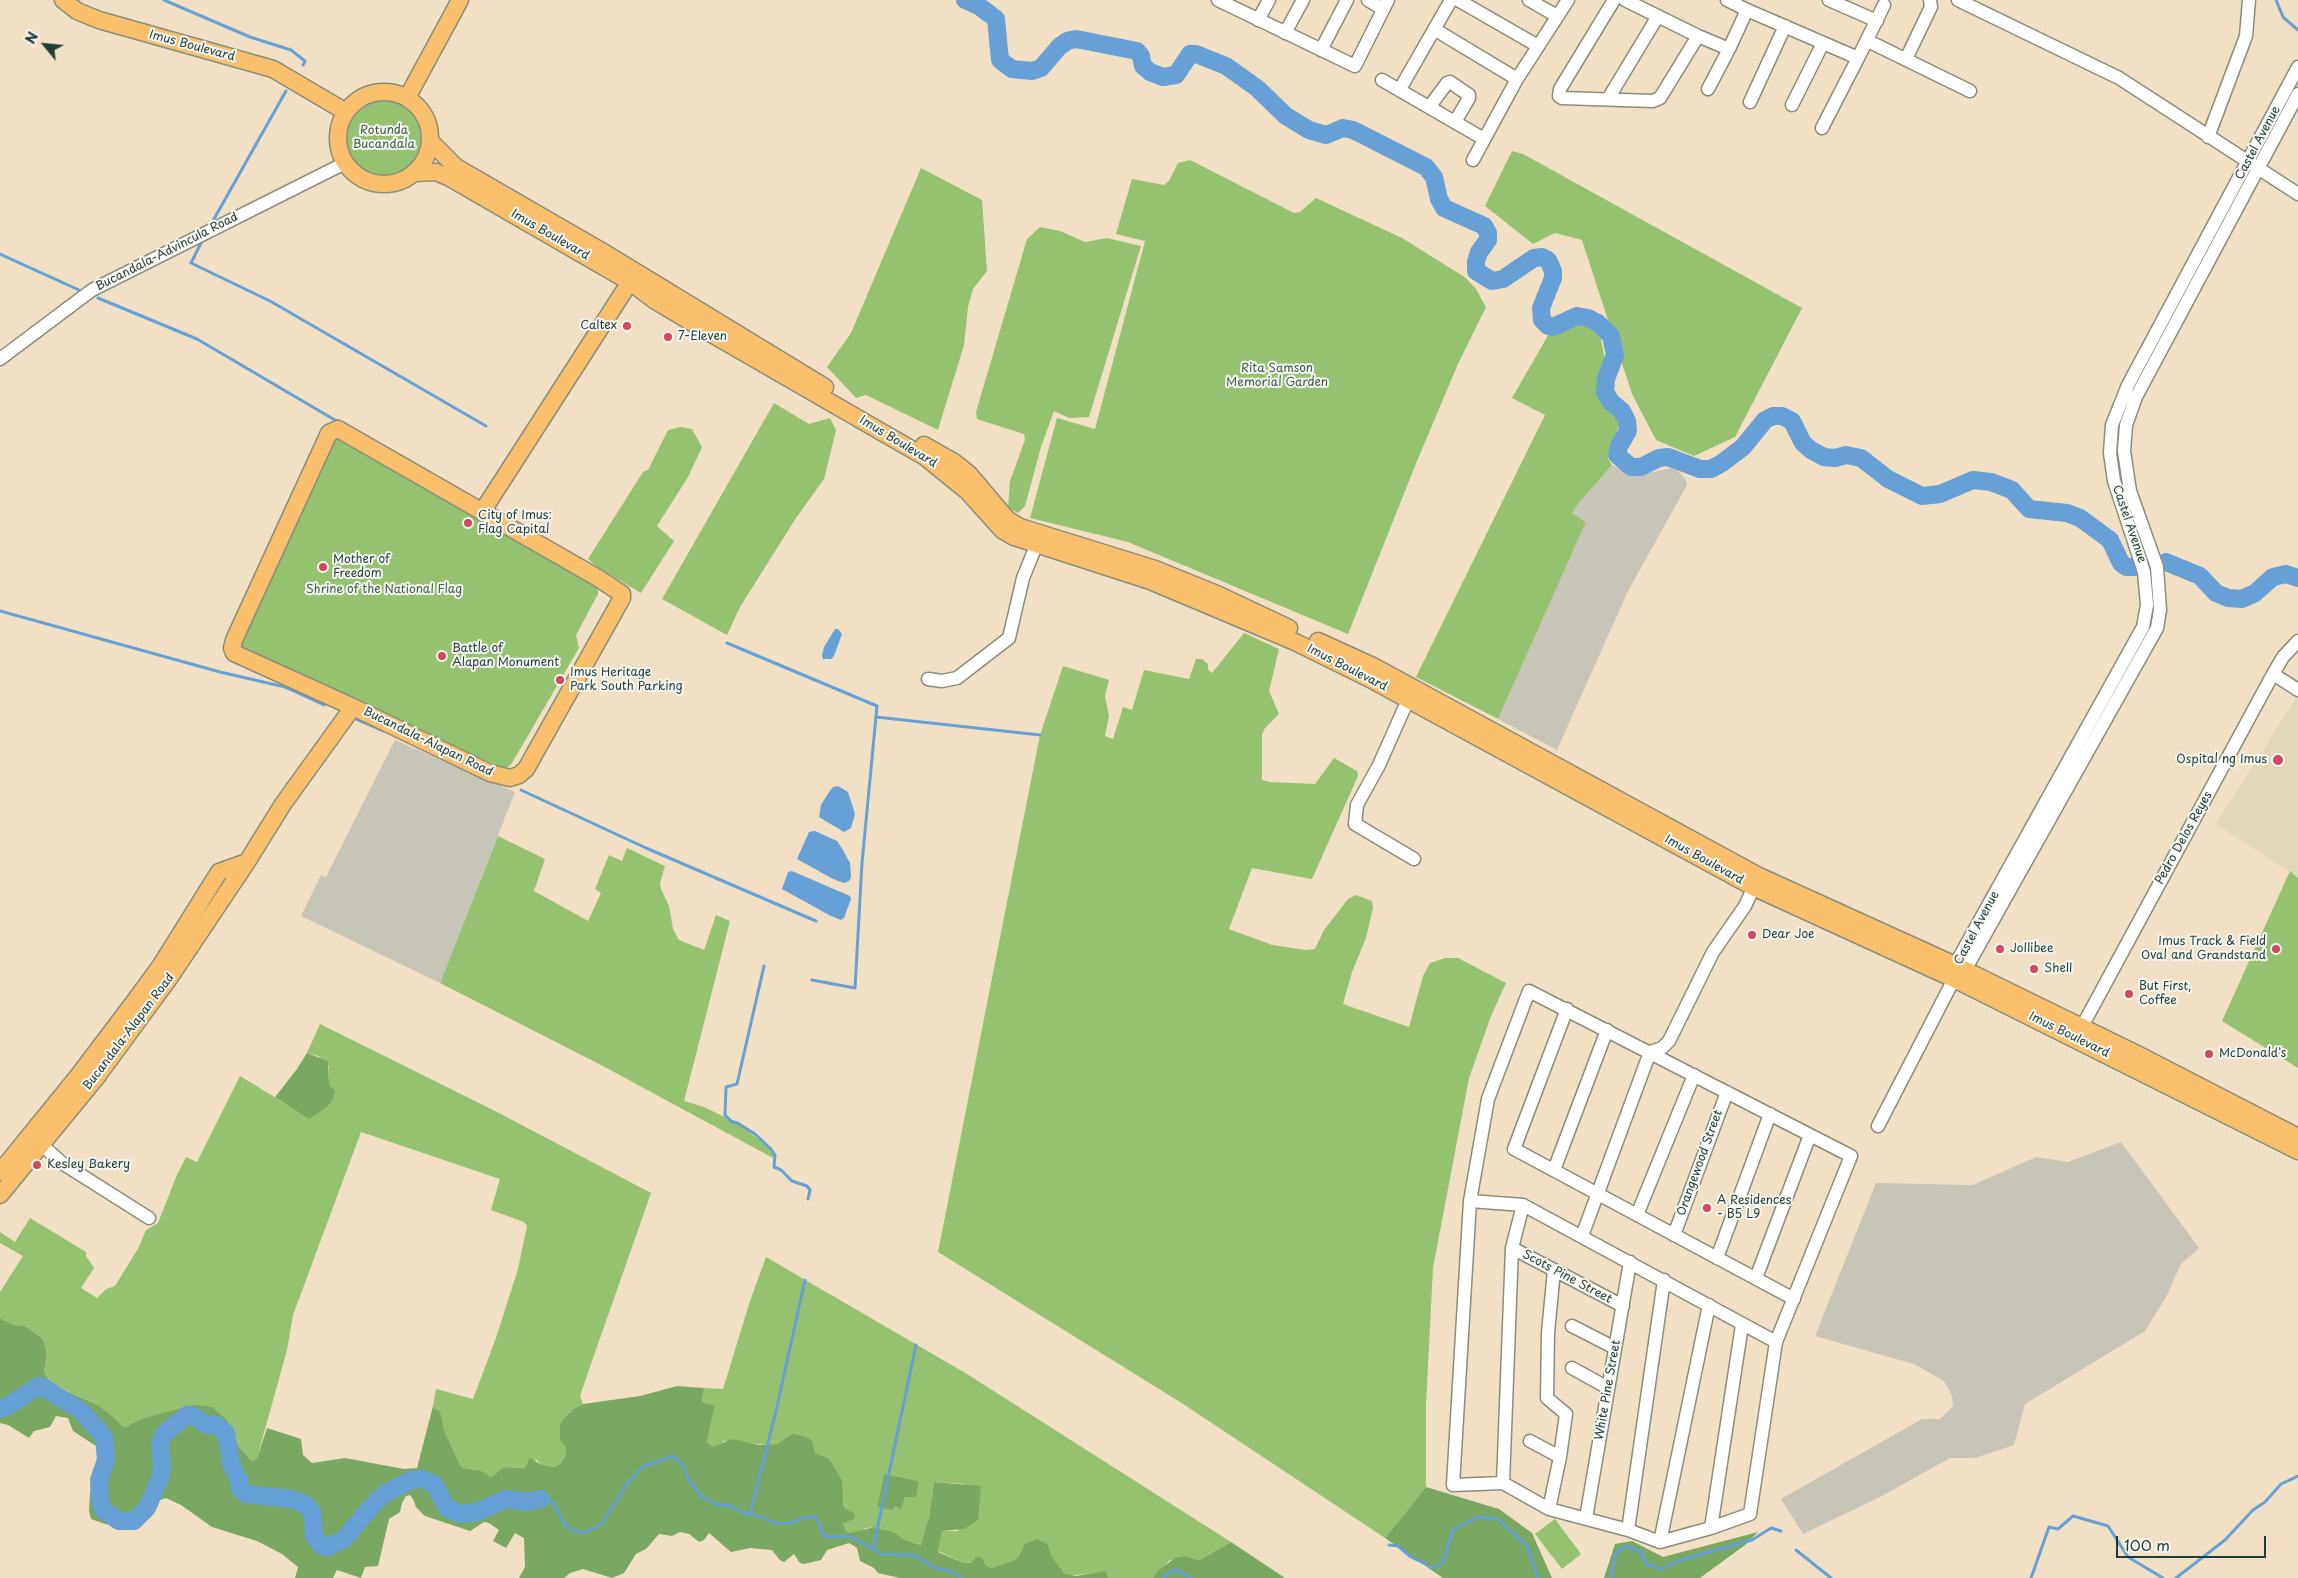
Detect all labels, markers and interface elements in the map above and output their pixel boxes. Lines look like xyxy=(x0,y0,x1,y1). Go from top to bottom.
north arrow xyxy=(20,20,70,70)
text: N xyxy=(19,28,43,48)
street label: Imus Boulevard xyxy=(148,28,236,64)
street label: Castel Avenue xyxy=(2233,104,2283,182)
park label: Rotunda Bucandala xyxy=(353,124,415,152)
street label: Imus Boulevard xyxy=(508,207,592,263)
street label: Bucandala-Advincula Road xyxy=(94,210,240,294)
place label: Caltex xyxy=(580,319,617,333)
marker: Caltex xyxy=(621,320,633,332)
place label: 7-Eleven xyxy=(678,330,727,344)
marker: 7-Eleven xyxy=(662,331,674,343)
park label: Rita Samson Memorial Garden xyxy=(1226,362,1328,390)
street label: Imus Boulevard xyxy=(856,413,940,471)
street label: Castel Avenue xyxy=(2109,483,2149,565)
place label: City of Imus: Flag Capital xyxy=(478,509,552,537)
marker: City of Imus: Flag Capital xyxy=(462,517,474,529)
place label: Mother of Freedom xyxy=(333,553,390,581)
marker: Mother of Freedom xyxy=(317,561,329,573)
park label: Shrine of the National Flag xyxy=(306,583,462,597)
place label: Battle of Alapan Monument xyxy=(452,642,559,670)
street label: Imus Boulevard xyxy=(1304,642,1390,694)
marker: Battle of Alapan Monument xyxy=(436,650,448,662)
place label: Imus Heritage Park South Parking xyxy=(570,666,683,694)
marker: Imus Heritage Park South Parking xyxy=(554,674,566,686)
street label: Bucandala-Alapan Road xyxy=(361,704,495,780)
place label: Ospital ng Imus xyxy=(2176,753,2267,767)
marker: Ospital ng Imus xyxy=(2271,753,2285,767)
street label: Pedro Delos Reyes xyxy=(2153,789,2215,887)
street label: Imus Boulevard xyxy=(1662,832,1746,888)
street label: Castel Avenue xyxy=(1952,889,2002,967)
place label: Dear Joe xyxy=(1762,928,1814,942)
marker: Dear Joe xyxy=(1746,929,1758,941)
place label: Imus Track & Field Oval and Grandstand xyxy=(2141,935,2266,963)
place label: Jollibee xyxy=(2010,942,2054,956)
marker: Jollibee xyxy=(1994,943,2006,955)
marker: Imus Track & Field Oval and Grandstand xyxy=(2270,943,2282,955)
place label: Shell xyxy=(2044,962,2072,976)
marker: Shell xyxy=(2028,963,2040,975)
street label: Bucandala-Alapan Road xyxy=(80,971,178,1093)
place label: But First, Coffee xyxy=(2139,980,2191,1008)
marker: But First, Coffee xyxy=(2123,988,2135,1000)
street label: Imus Boulevard xyxy=(2026,1009,2112,1061)
place label: McDonald's xyxy=(2219,1047,2286,1061)
marker: McDonald's xyxy=(2203,1048,2215,1060)
street label: Orangewood Street xyxy=(1674,1108,1726,1218)
place label: Kesley Bakery xyxy=(47,1158,130,1172)
marker: Kesley Bakery xyxy=(31,1159,43,1171)
place label: A Residences - B5 L9 xyxy=(1717,1194,1791,1222)
marker: A Residences - B5 L9 xyxy=(1701,1202,1713,1214)
street label: Scots Pine Street xyxy=(1520,1247,1614,1307)
street label: White Pine Street xyxy=(1592,1339,1624,1441)
scale bar xyxy=(2118,1526,2268,1558)
text: 100 m xyxy=(2124,1533,2170,1556)

